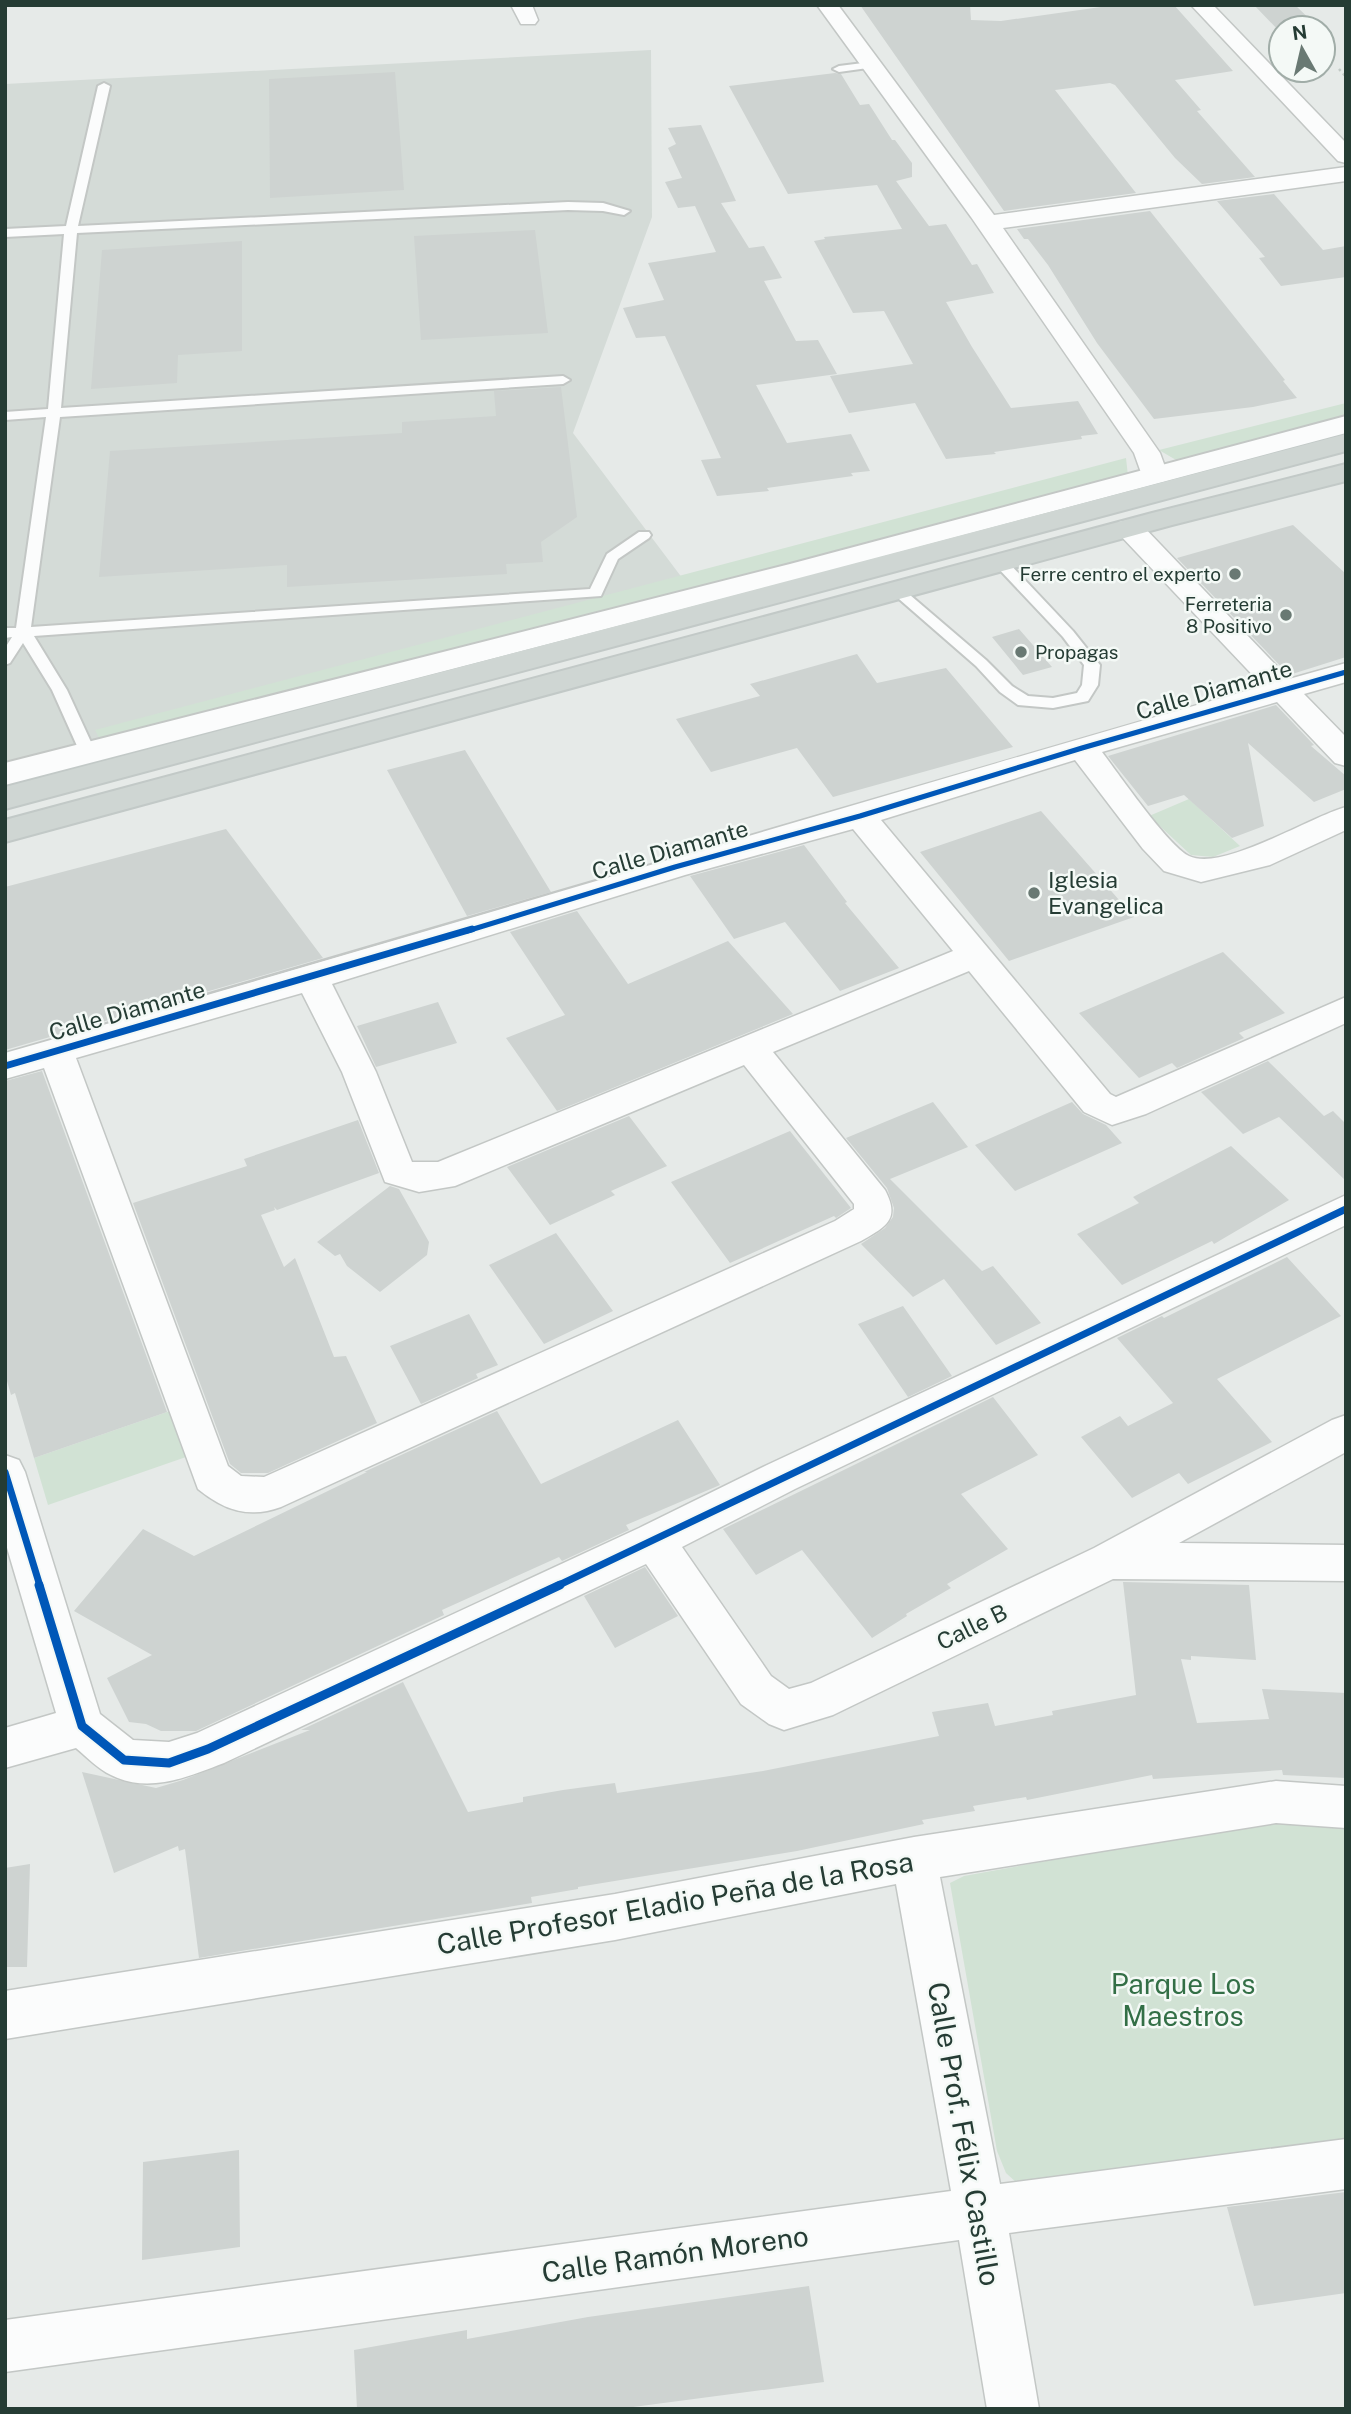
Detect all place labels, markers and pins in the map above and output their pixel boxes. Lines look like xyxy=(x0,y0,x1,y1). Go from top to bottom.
place label: Ferre centro el experto xyxy=(1019,563,1221,585)
marker: Ferre centro el experto xyxy=(1227,566,1243,582)
place label: Ferreteria 8 Positivo xyxy=(1185,593,1272,637)
marker: Ferreteria 8 Positivo xyxy=(1278,607,1294,623)
place label: Propagas xyxy=(1035,641,1118,663)
marker: Propagas xyxy=(1013,644,1029,660)
place label: Iglesia Evangelica xyxy=(1048,866,1164,919)
marker: Iglesia Evangelica xyxy=(1026,885,1042,901)

